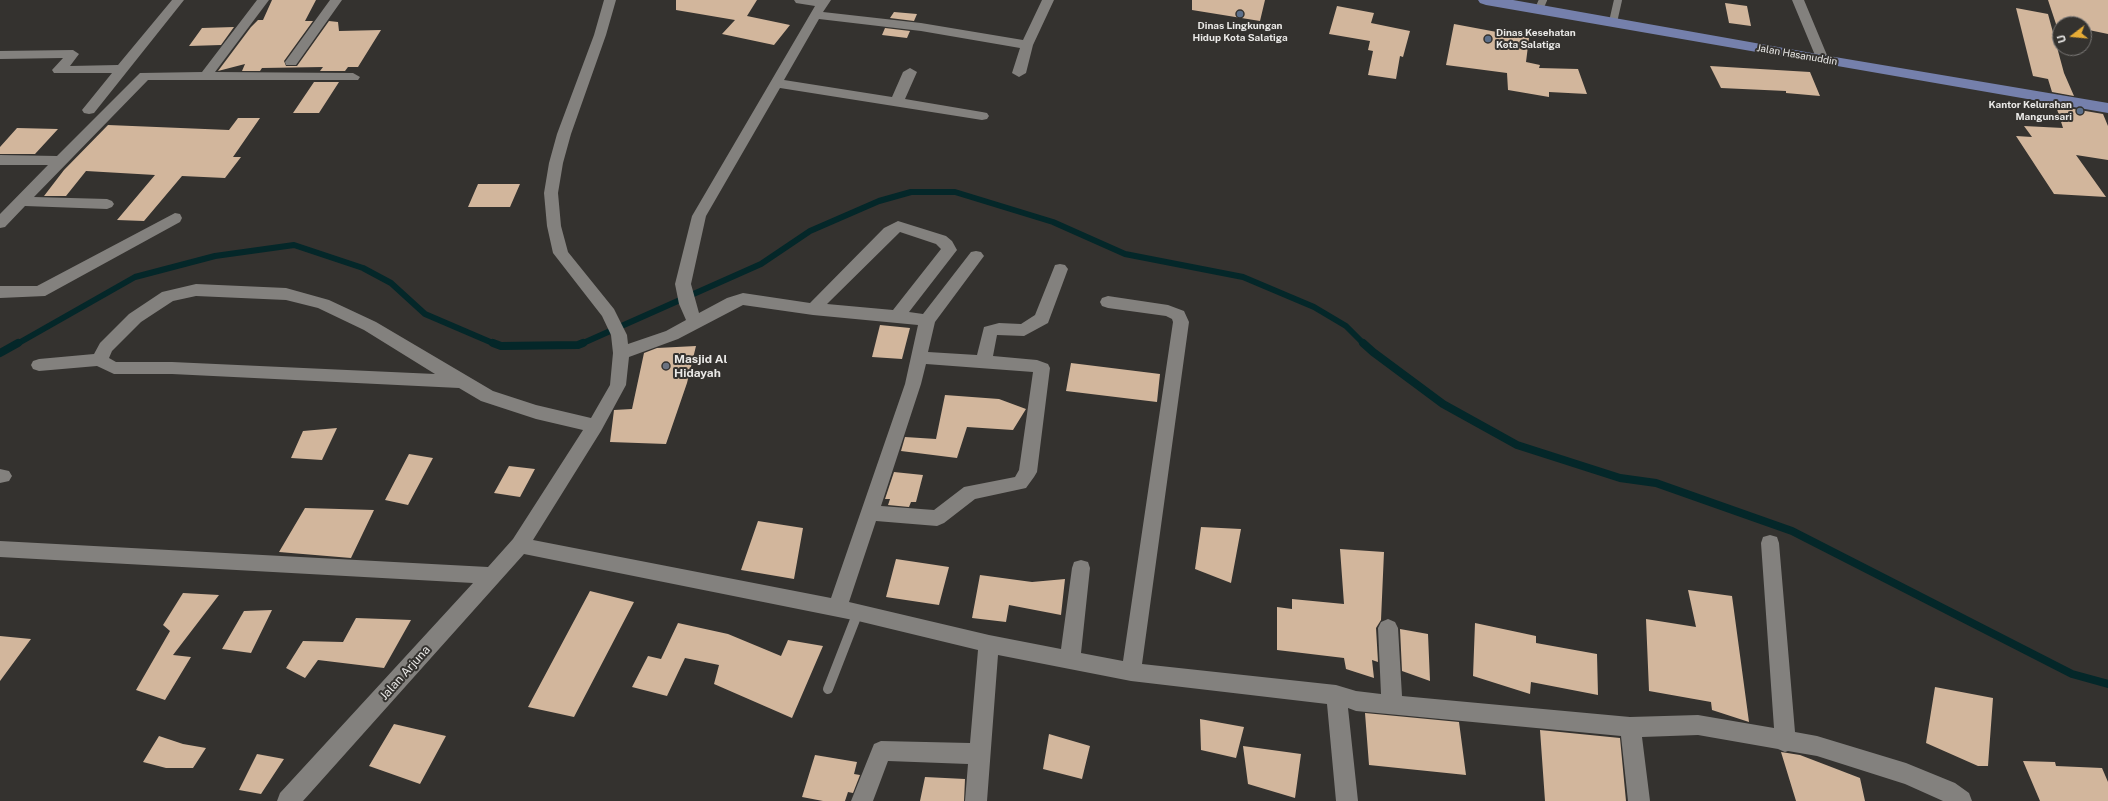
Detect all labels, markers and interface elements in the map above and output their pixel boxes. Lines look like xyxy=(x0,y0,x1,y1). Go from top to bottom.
marker: Dinas Lingkungan Hidup Kota Salatiga xyxy=(1235,9,1245,19)
north arrow xyxy=(2052,16,2092,56)
place label: Dinas Lingkungan Hidup Kota Salatiga xyxy=(1192,20,1288,44)
place label: Dinas Kesehatan Kota Salatiga xyxy=(1496,27,1576,50)
marker: Dinas Kesehatan Kota Salatiga xyxy=(1483,34,1493,44)
text: U xyxy=(2055,34,2068,45)
street label: Jalan Hasanuddin xyxy=(1756,42,1838,68)
place label: Kantor Kelurahan Mangunsari xyxy=(1988,99,2072,122)
marker: Kantor Kelurahan Mangunsari xyxy=(2075,106,2085,116)
place label: Masjid Al Hidayah xyxy=(674,352,727,380)
marker: Masjid Al Hidayah xyxy=(661,361,671,371)
street label: Jalan Arjuna xyxy=(377,643,433,703)

